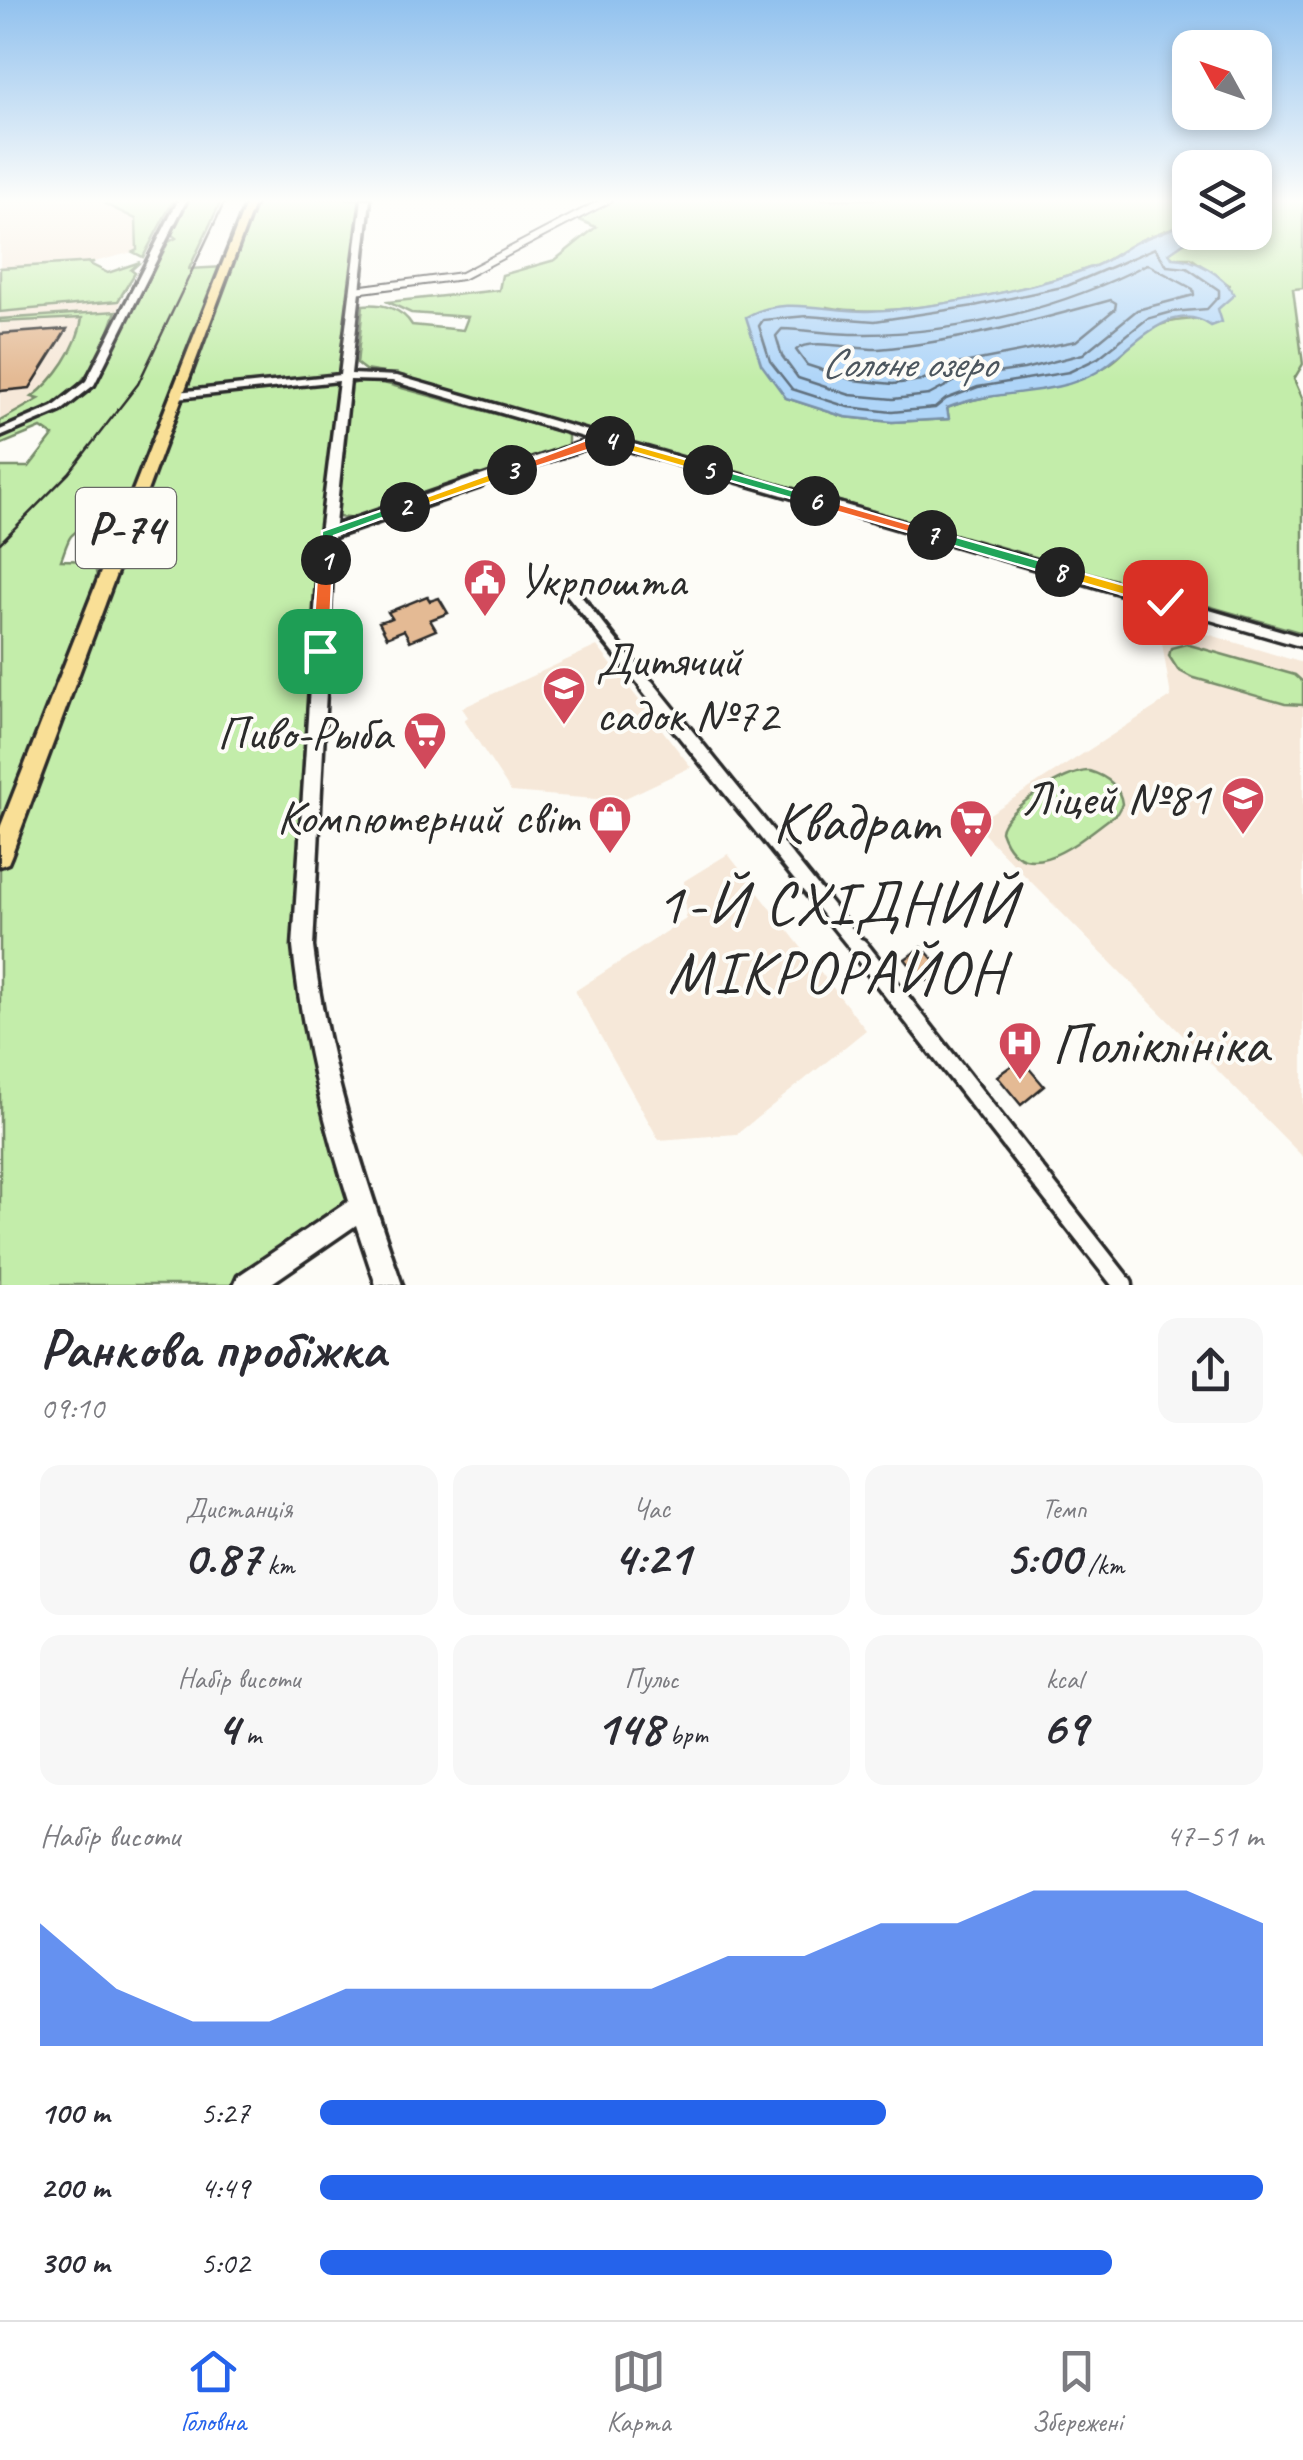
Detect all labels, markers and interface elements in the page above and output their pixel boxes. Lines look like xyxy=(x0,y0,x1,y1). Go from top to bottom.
north arrow xyxy=(1172,30,1272,130)
map controls xyxy=(1172,30,1272,250)
button: layers xyxy=(1172,150,1272,250)
water label: Солоне озеро xyxy=(821,337,1000,390)
pin: 4 xyxy=(585,416,635,466)
text: 4 xyxy=(604,423,616,458)
pin: 3 xyxy=(487,445,537,495)
pin: 5 xyxy=(683,445,733,495)
text: 3 xyxy=(506,452,518,487)
text: 5 xyxy=(702,452,714,487)
pin: 6 xyxy=(790,476,840,526)
pin: 2 xyxy=(380,482,430,532)
text: 6 xyxy=(808,483,822,518)
road number: Р-74 xyxy=(76,488,176,568)
text: 2 xyxy=(399,489,411,524)
pin: 7 xyxy=(907,510,957,560)
text: 7 xyxy=(926,517,938,552)
pin: 1 xyxy=(301,535,351,585)
text: 1 xyxy=(320,542,332,577)
pin: 8 xyxy=(1035,547,1085,597)
place label: Укрпошта xyxy=(518,550,689,610)
text: 8 xyxy=(1054,554,1066,589)
public building icon: Укрпошта xyxy=(462,557,508,618)
pin xyxy=(1123,560,1208,645)
icon: check xyxy=(1138,575,1193,630)
pin xyxy=(278,609,363,694)
icon: arrive xyxy=(293,624,348,679)
place label: Дитячий садок №72 xyxy=(596,630,782,745)
school or university icon: Дитячий садок №72 xyxy=(541,665,587,726)
place label: Пиво-Рыба xyxy=(217,703,395,763)
supermarket icon: Пиво-Рыба xyxy=(402,710,448,771)
place label: Ліцей №81 xyxy=(1022,768,1212,828)
school or university icon: Ліцей №81 xyxy=(1220,775,1266,836)
place label: Квадрат xyxy=(773,785,941,858)
place label: Компютерний світ xyxy=(277,787,582,847)
shop icon: Компютерний світ xyxy=(587,794,633,855)
supermarket icon: Квадрат xyxy=(948,798,994,859)
district label: 1-Й СХІДНИЙ МІКРОРАЙОН xyxy=(656,865,1024,1010)
place label: Поліклініка xyxy=(1052,1007,1272,1080)
hospital icon: Поліклініка xyxy=(997,1020,1043,1081)
text: Ранкова пробіжка xyxy=(40,1314,385,1384)
button: share xyxy=(1158,1318,1263,1423)
text: 09:10 xyxy=(40,1387,104,1428)
text: Дистанція xyxy=(185,1491,292,1526)
text: Час xyxy=(633,1491,670,1526)
text: Темп xyxy=(1042,1491,1087,1526)
text: 0.87 xyxy=(183,1526,260,1589)
text: 4:21 xyxy=(613,1526,690,1589)
text: 5:00 xyxy=(1004,1526,1081,1589)
text: km xyxy=(260,1547,295,1582)
text: /km xyxy=(1081,1547,1124,1582)
text: Набір висоти xyxy=(178,1661,300,1696)
text: Пульс xyxy=(624,1661,679,1696)
text: kcal xyxy=(1046,1661,1083,1696)
text: 4 xyxy=(216,1696,239,1759)
text: 148 xyxy=(595,1696,663,1759)
text: 69 xyxy=(1041,1696,1087,1759)
text: m xyxy=(239,1717,261,1752)
text: bpm xyxy=(663,1717,708,1752)
text: Набір висоти xyxy=(40,1815,180,1856)
text: 47–51 m xyxy=(1165,1815,1263,1856)
text: 100 m xyxy=(40,2092,109,2133)
text: 5:27 xyxy=(200,2092,250,2133)
text: 200 m xyxy=(40,2167,109,2208)
text: 4:49 xyxy=(200,2167,250,2208)
text: 300 m xyxy=(40,2242,109,2283)
text: 5:02 xyxy=(200,2242,250,2283)
tab: Головна xyxy=(180,2344,246,2439)
tab: Карта xyxy=(607,2344,671,2439)
tab: Збережені xyxy=(1031,2344,1123,2439)

